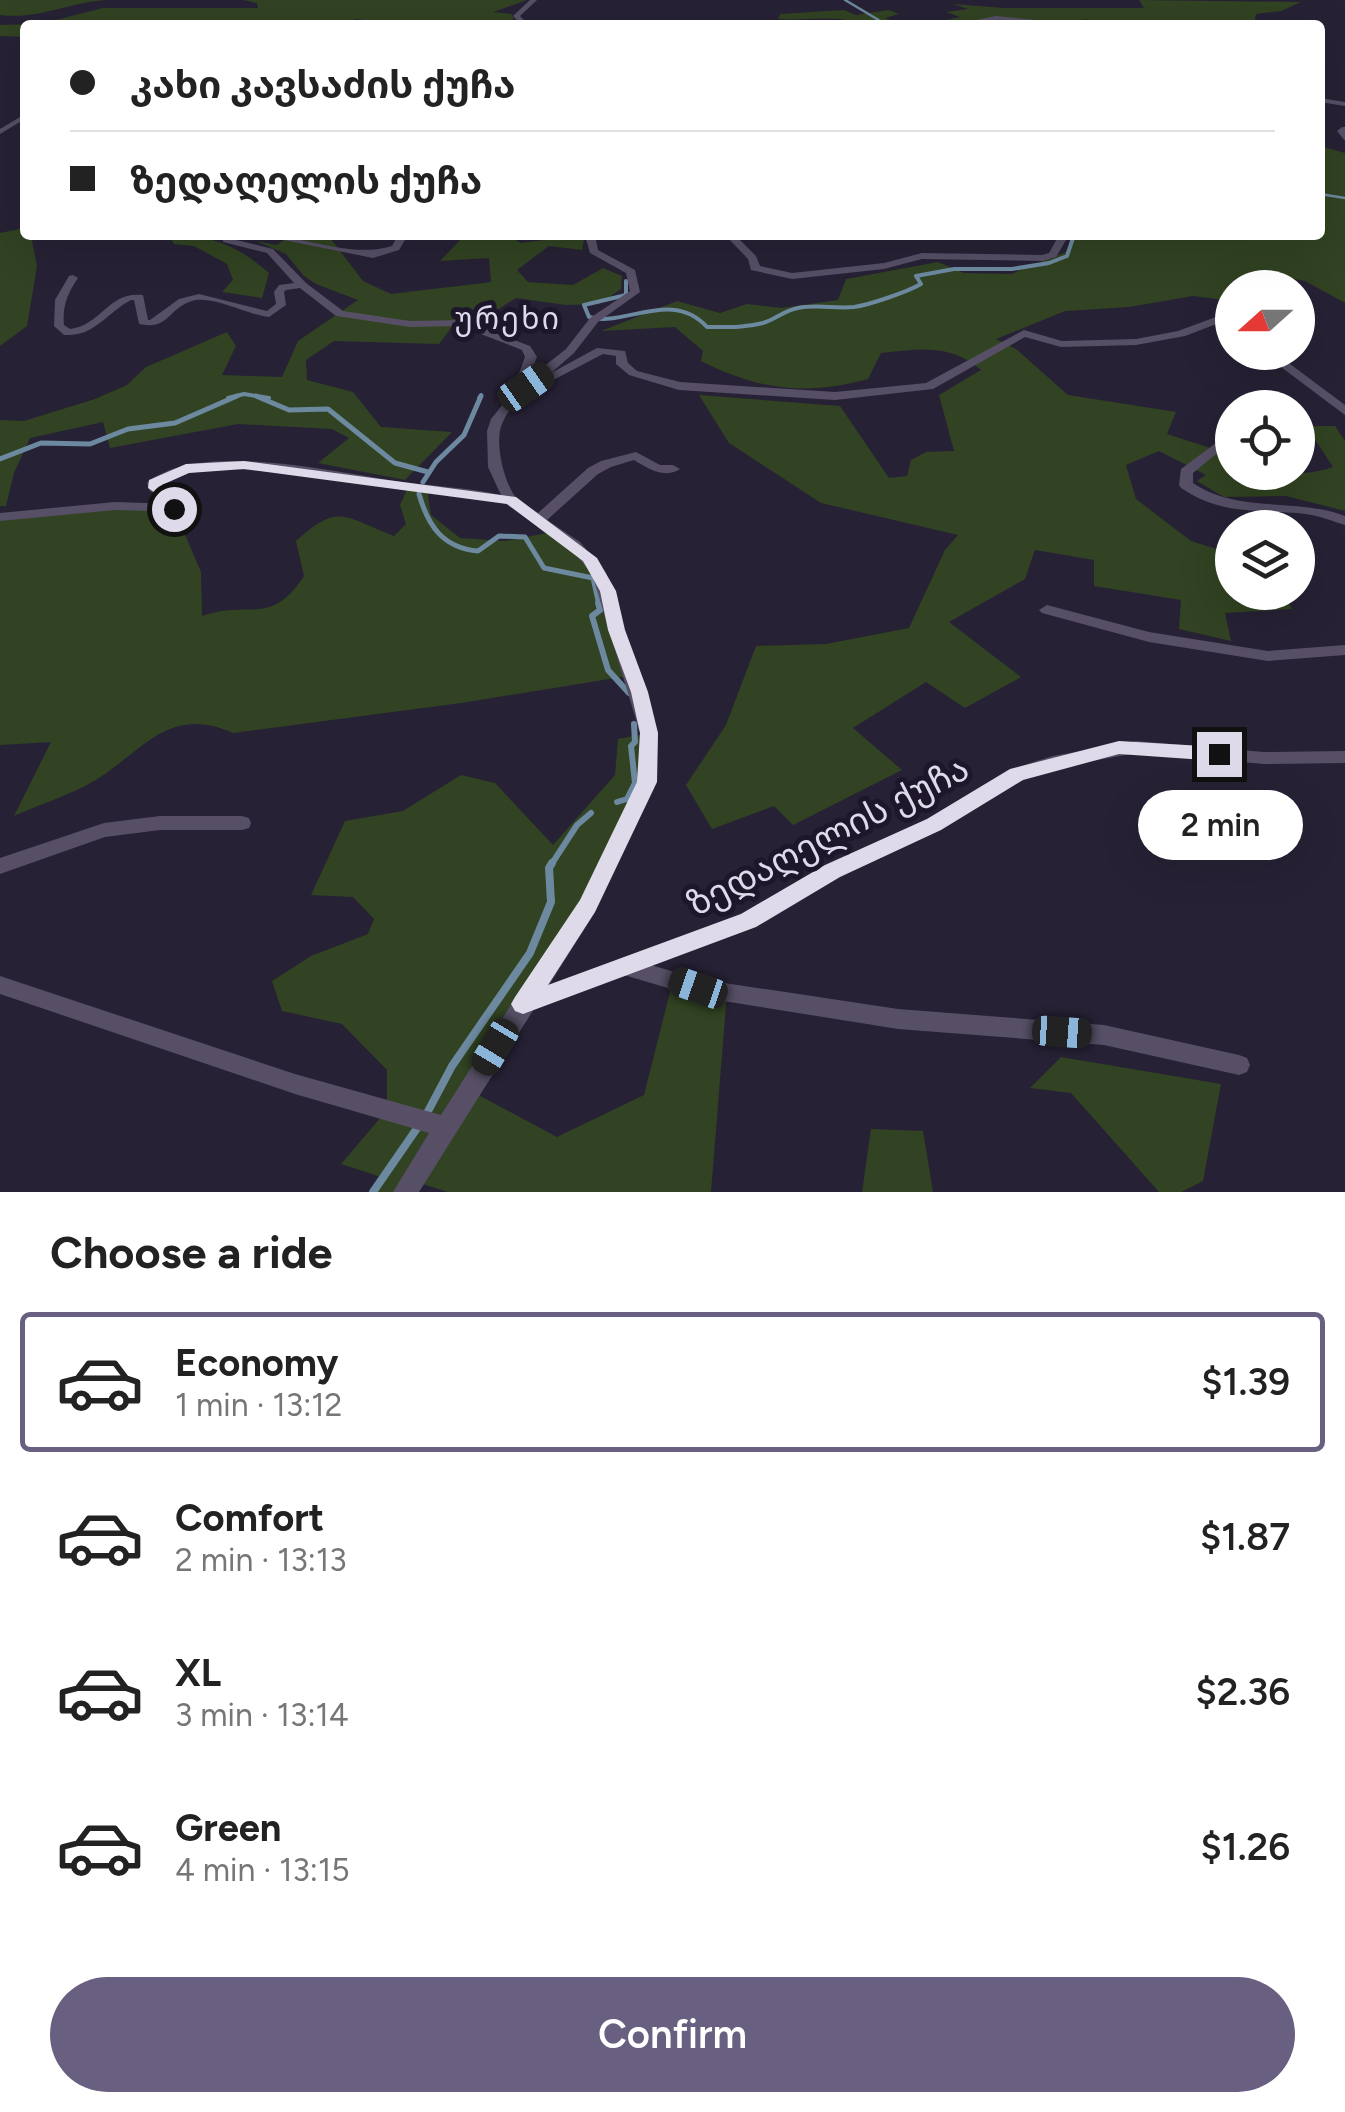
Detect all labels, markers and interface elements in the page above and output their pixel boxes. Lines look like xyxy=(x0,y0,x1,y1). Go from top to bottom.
text: კახი კავსაძის ქუჩა xyxy=(130,62,515,108)
text: ზედაღელის ქუჩა xyxy=(130,158,482,204)
north arrow xyxy=(1215,270,1315,370)
map controls xyxy=(1215,270,1315,610)
district label: ურეხი xyxy=(454,300,562,337)
car xyxy=(493,358,559,416)
button: locate xyxy=(1215,390,1315,490)
route start xyxy=(152,487,197,532)
button: layers xyxy=(1215,510,1315,610)
route end xyxy=(1197,732,1242,777)
street label: ზედაღელის ქუჩა xyxy=(680,747,976,925)
callout: 2 min xyxy=(1136,789,1302,859)
text: 2 min xyxy=(1181,806,1260,844)
car xyxy=(665,964,731,1012)
car xyxy=(467,1014,523,1080)
car xyxy=(1031,1015,1093,1049)
text: Choose a ride xyxy=(50,1225,332,1279)
icon: car xyxy=(55,1337,145,1427)
text: Economy xyxy=(175,1340,338,1386)
text: $1.39 xyxy=(1201,1359,1290,1405)
text: 1 min · 13:12 xyxy=(175,1386,342,1424)
icon: car xyxy=(55,1492,145,1582)
text: Comfort xyxy=(175,1495,324,1541)
text: $1.87 xyxy=(1200,1514,1290,1560)
text: 2 min · 13:13 xyxy=(175,1541,347,1579)
icon: car xyxy=(55,1647,145,1737)
text: XL xyxy=(175,1650,221,1696)
text: $2.36 xyxy=(1196,1669,1290,1715)
text: 3 min · 13:14 xyxy=(175,1696,349,1734)
icon: car xyxy=(55,1802,145,1892)
text: Green xyxy=(175,1805,281,1851)
text: $1.26 xyxy=(1201,1824,1290,1870)
text: 4 min · 13:15 xyxy=(175,1851,350,1889)
button: Confirm xyxy=(50,1977,1295,2092)

